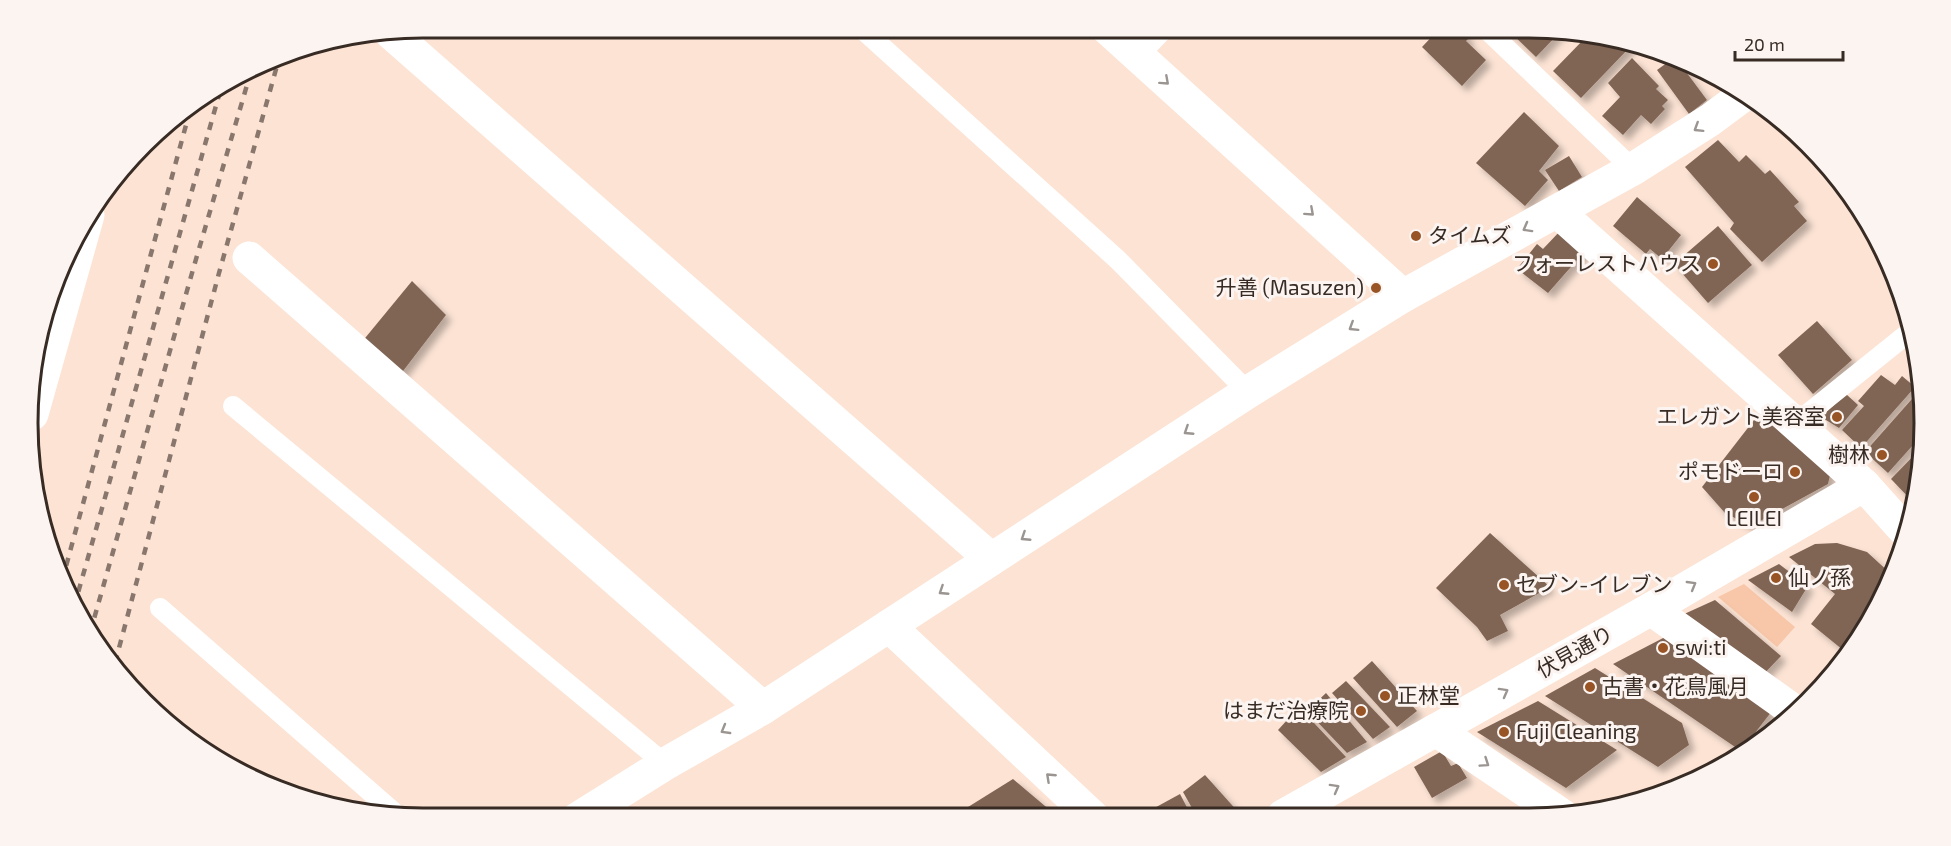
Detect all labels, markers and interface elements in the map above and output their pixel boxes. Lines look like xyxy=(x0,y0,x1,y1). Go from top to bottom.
scale bar xyxy=(1735,24,1843,62)
text: 20 m xyxy=(1744,33,1785,55)
one-way arrow xyxy=(1158,74,1169,85)
one-way arrow xyxy=(1694,120,1704,132)
one-way arrow xyxy=(1302,204,1313,215)
one-way arrow xyxy=(1523,221,1534,232)
place label: タイムズ xyxy=(1428,222,1512,247)
marker: タイムズ xyxy=(1409,229,1423,243)
place label: フォーレストハウス xyxy=(1512,250,1701,275)
marker: フォーレストハウス xyxy=(1706,257,1720,271)
place label: 升善 (Masuzen) xyxy=(1215,274,1364,299)
marker: 升善 (Masuzen) xyxy=(1369,281,1383,295)
one-way arrow xyxy=(1349,320,1360,331)
place label: エレガント美容室 xyxy=(1657,403,1825,428)
marker: エレガント美容室 xyxy=(1830,410,1844,424)
one-way arrow xyxy=(1184,424,1195,435)
place label: 樹林 xyxy=(1828,441,1870,466)
marker: 樹林 xyxy=(1875,448,1889,462)
place label: ポモドーロ xyxy=(1678,458,1783,483)
marker: ポモドーロ xyxy=(1788,465,1802,479)
marker: LEILEI xyxy=(1747,490,1761,504)
place label: LEILEI xyxy=(1726,505,1782,530)
one-way arrow xyxy=(1020,530,1031,541)
place label: 仙ノ孫 xyxy=(1788,564,1851,589)
place label: セブン-イレブン xyxy=(1516,571,1672,596)
marker: 仙ノ孫 xyxy=(1769,571,1783,585)
marker: セブン-イレブン xyxy=(1497,578,1511,592)
one-way arrow xyxy=(1686,581,1696,592)
one-way arrow xyxy=(938,584,949,595)
street label: 伏見通り xyxy=(1531,619,1617,682)
place label: swi:ti xyxy=(1675,634,1726,659)
marker: swi:ti xyxy=(1656,641,1670,655)
place label: 古書・花鳥風月 xyxy=(1602,673,1749,698)
marker: 古書・花鳥風月 xyxy=(1583,680,1597,694)
place label: 正林堂 xyxy=(1397,682,1460,707)
one-way arrow xyxy=(1498,688,1508,699)
marker: 正林堂 xyxy=(1378,689,1392,703)
place label: はまだ治療院 xyxy=(1223,697,1349,722)
marker: はまだ治療院 xyxy=(1354,704,1368,718)
place label: Fuji Cleaning xyxy=(1516,718,1637,744)
one-way arrow xyxy=(721,722,731,734)
marker: Fuji Cleaning xyxy=(1497,725,1511,739)
one-way arrow xyxy=(1478,756,1489,767)
one-way arrow xyxy=(1046,773,1057,784)
one-way arrow xyxy=(1329,784,1339,796)

